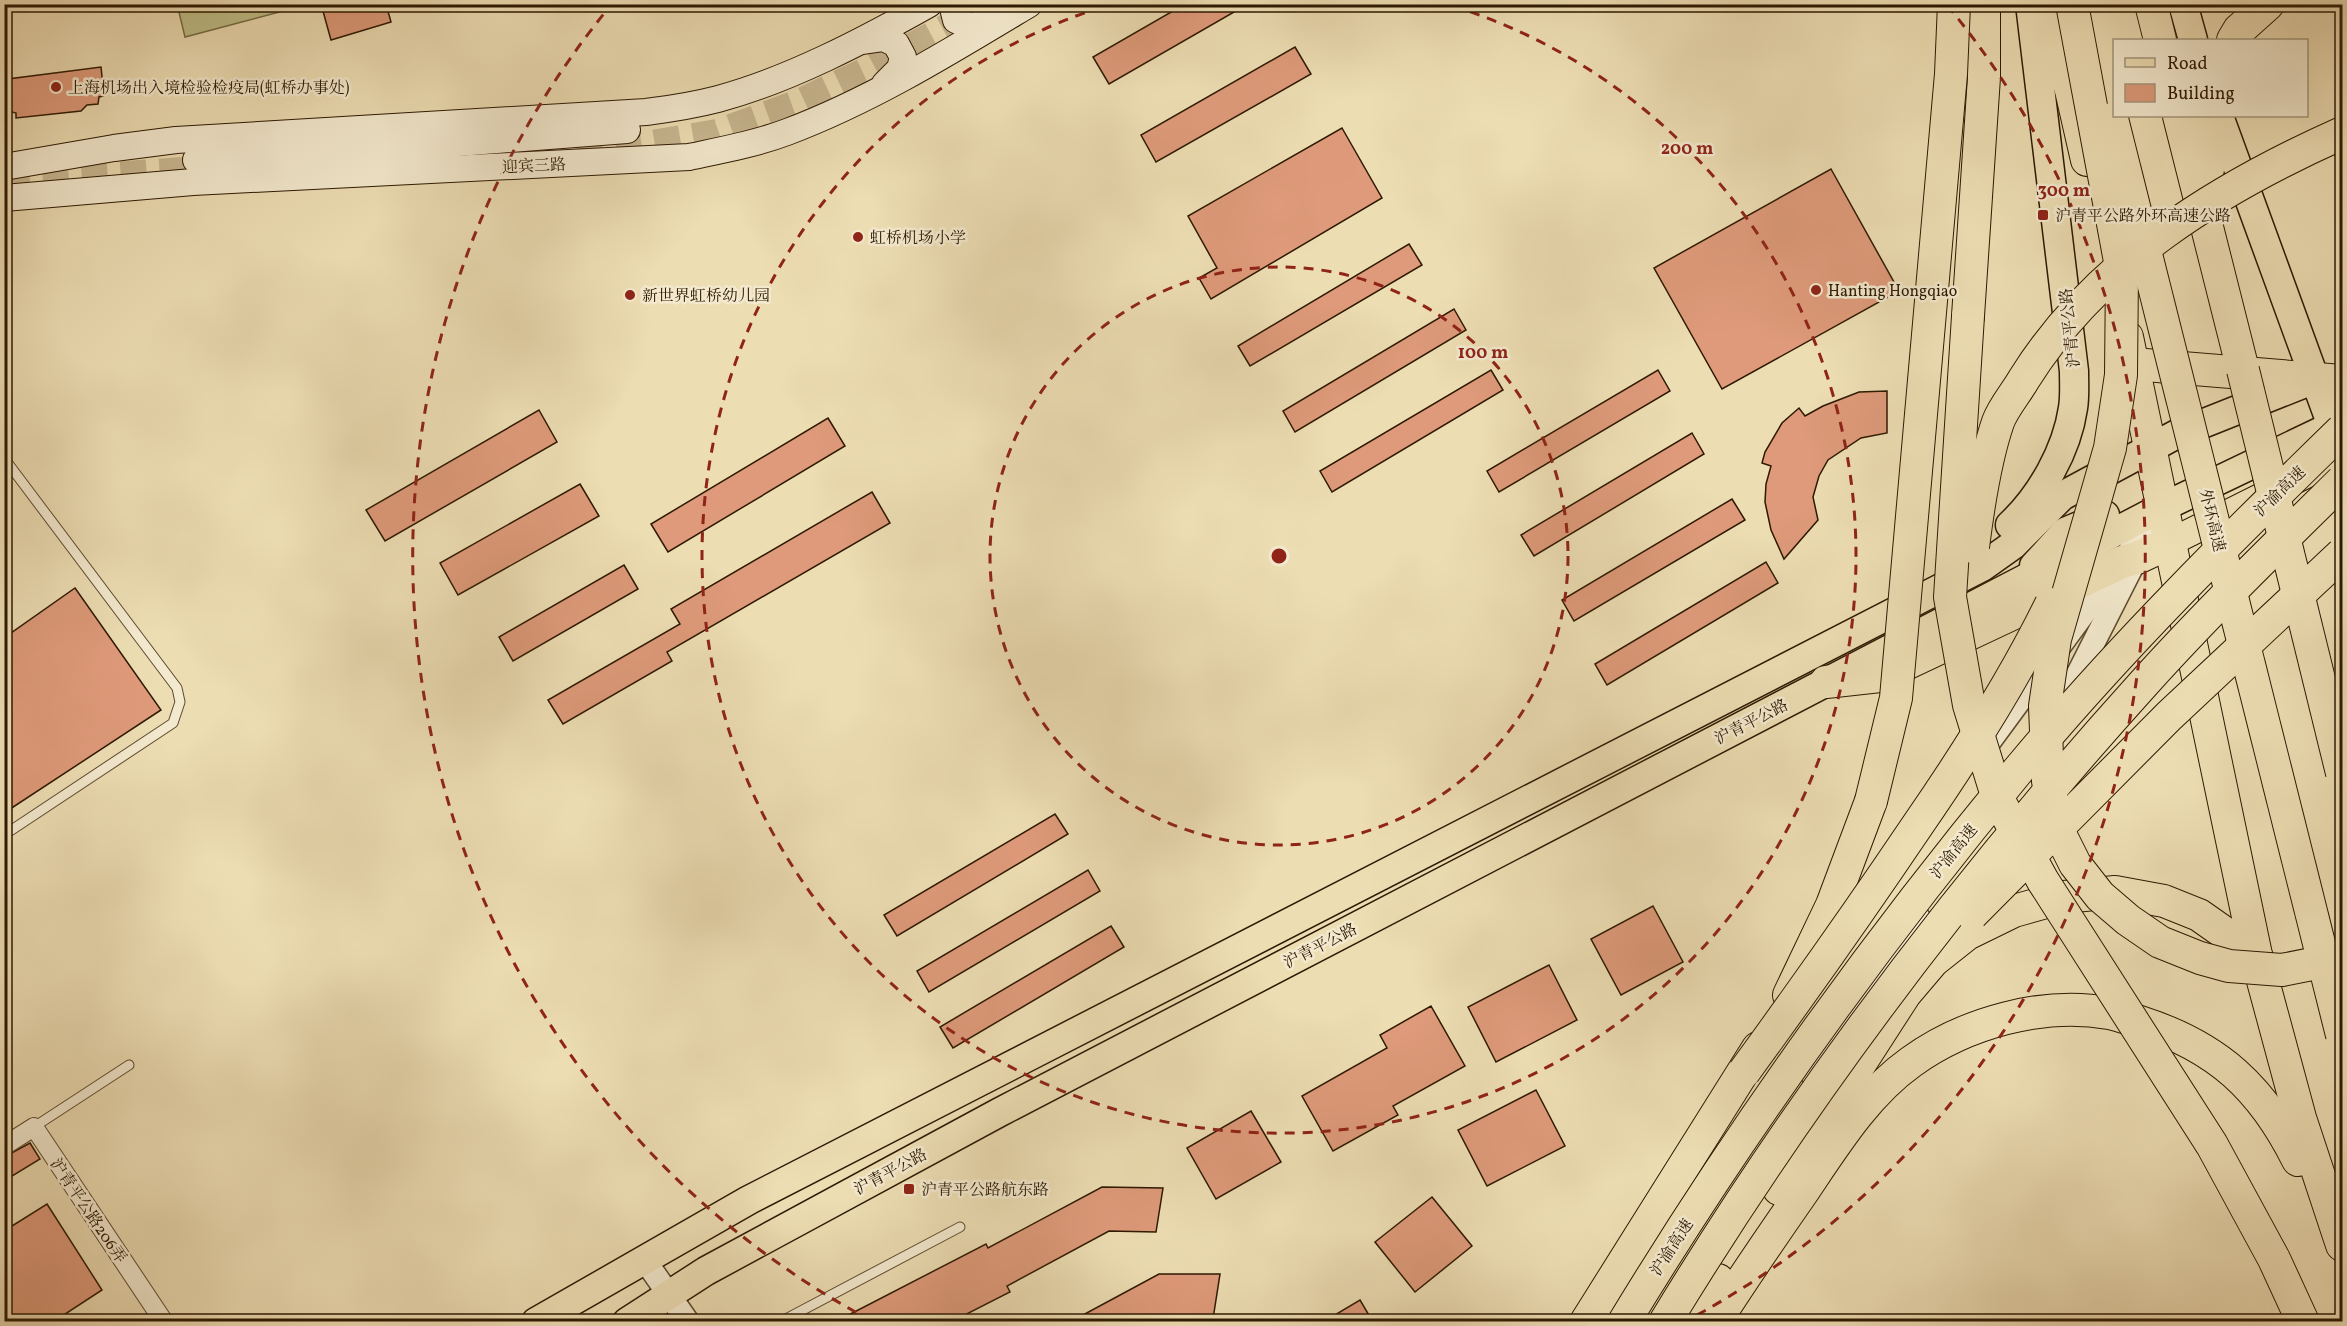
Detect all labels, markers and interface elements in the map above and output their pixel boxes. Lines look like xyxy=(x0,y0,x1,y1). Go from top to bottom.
legend xyxy=(2113,39,2308,117)
text: Road xyxy=(2167,52,2208,77)
place label: 上海机场出入境检验检疫局(虹桥办事处) xyxy=(68,78,350,100)
marker: 上海机场出入境检验检疫局(虹桥办事处) xyxy=(49,80,63,94)
text: Building xyxy=(2167,82,2235,107)
text: 200 m xyxy=(1661,137,1713,162)
street label: 迎宾三路 xyxy=(502,154,567,180)
text: 300 m xyxy=(2038,179,2090,204)
place label: 沪青平公路外环高速公路 xyxy=(2055,206,2231,228)
marker: 沪青平公路外环高速公路 xyxy=(2036,208,2050,222)
place label: 虹桥机场小学 xyxy=(870,228,966,250)
marker: 虹桥机场小学 xyxy=(851,230,865,244)
place label: Hanting Hongqiao xyxy=(1828,281,1957,303)
marker: Hanting Hongqiao xyxy=(1809,283,1823,297)
place label: 新世界虹桥幼儿园 xyxy=(642,286,770,308)
street label: 沪青平公路 xyxy=(2056,287,2086,369)
marker: 新世界虹桥幼儿园 xyxy=(623,288,637,302)
text: 100 m xyxy=(1458,341,1508,366)
street label: 沪渝高速 xyxy=(2250,462,2311,523)
street label: 外环高速 xyxy=(2193,487,2229,554)
centre of rings xyxy=(1269,546,1289,566)
street label: 沪青平公路 xyxy=(1711,695,1793,751)
street label: 沪渝高速 xyxy=(1926,820,1983,884)
street label: 沪青平公路 xyxy=(1280,919,1362,975)
street label: 沪青平公路 xyxy=(850,1144,931,1201)
street label: 沪青平公路206弄 xyxy=(44,1154,131,1268)
place label: 沪青平公路航东路 xyxy=(921,1180,1049,1202)
marker: 沪青平公路航东路 xyxy=(902,1182,916,1196)
street label: 沪渝高速 xyxy=(1646,1215,1699,1281)

